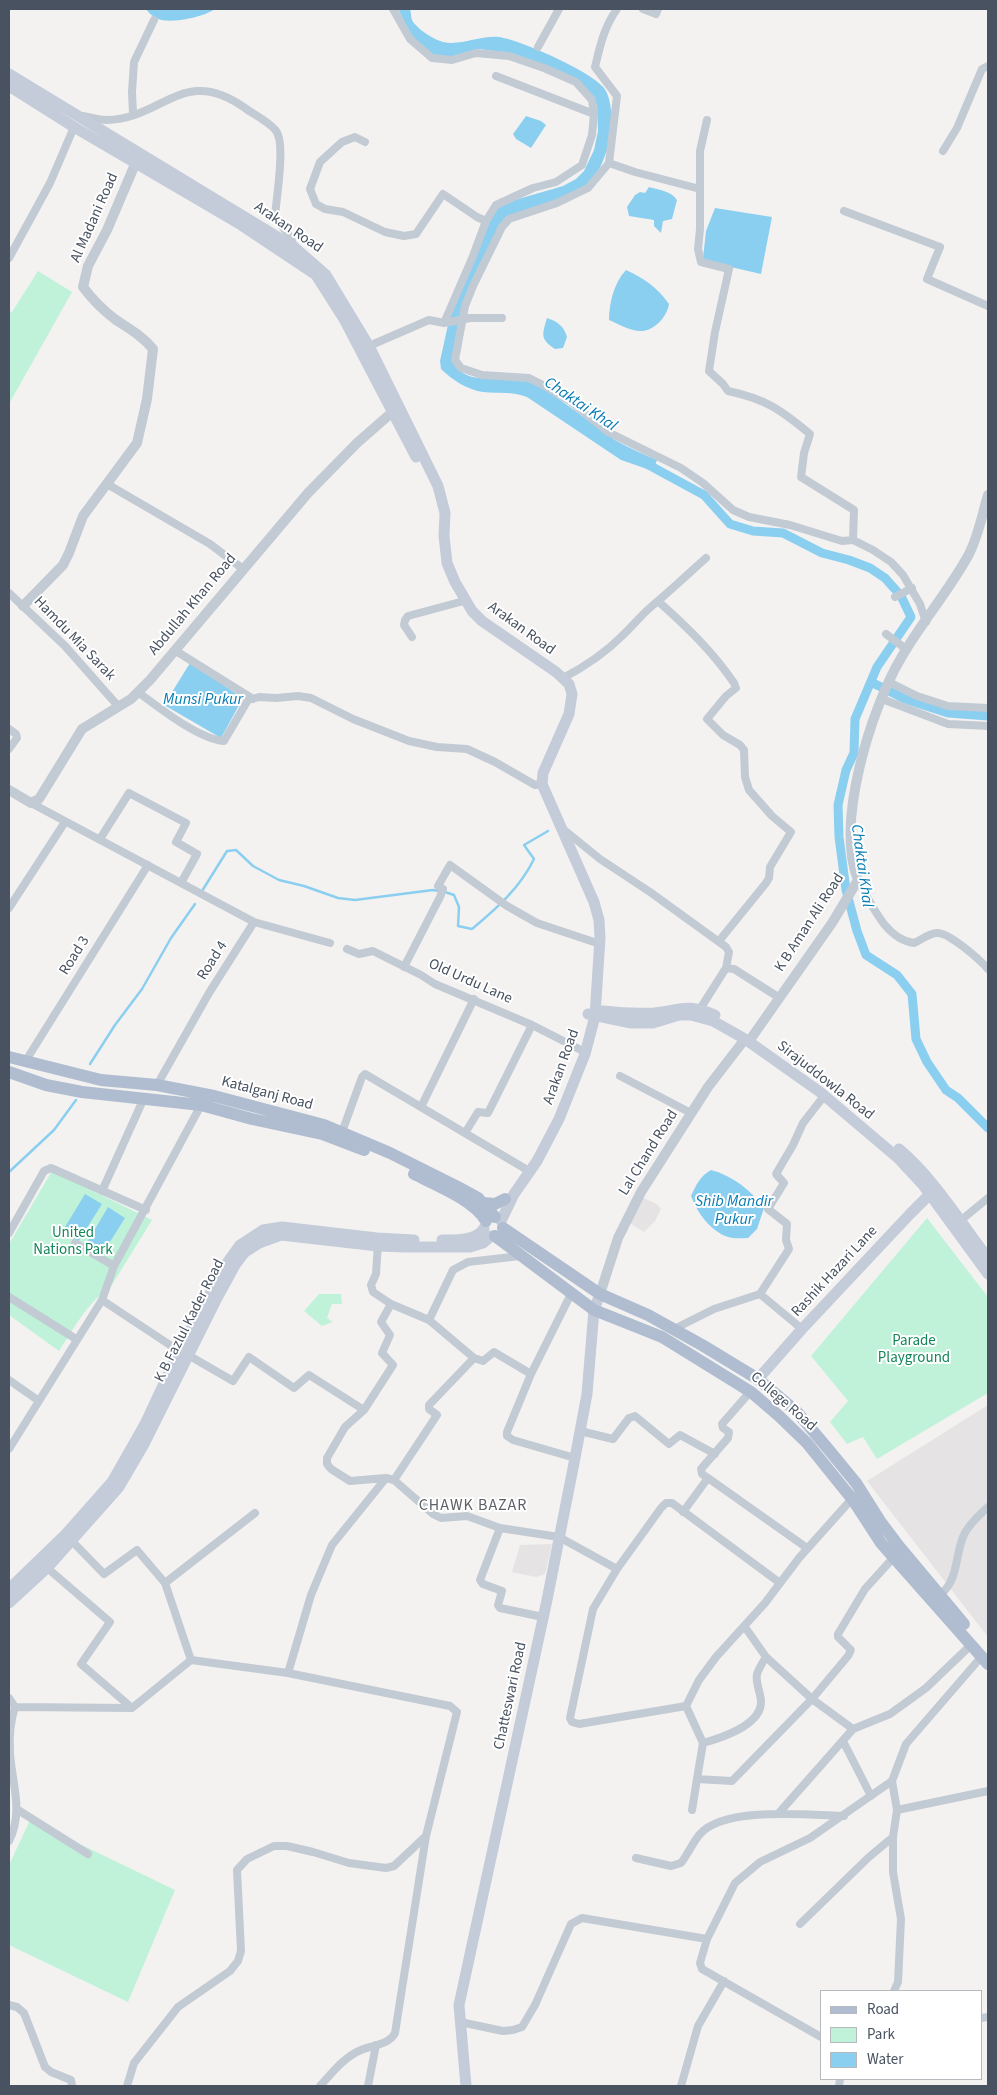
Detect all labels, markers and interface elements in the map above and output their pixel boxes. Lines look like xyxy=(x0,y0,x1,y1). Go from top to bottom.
street label: Al Madani Road xyxy=(67,170,123,266)
street label: Arakan Road xyxy=(250,199,326,257)
water label: Chaktai Khal xyxy=(540,374,620,436)
street label: Abdullah Khan Road xyxy=(145,551,241,659)
street label: Hamdu Mia Sarak xyxy=(29,593,119,685)
street label: Arakan Road xyxy=(484,599,558,659)
water label: Munsi Pukur xyxy=(163,690,243,710)
water label: Chaktai Khal xyxy=(846,823,876,909)
street label: K B Aman Ali Road xyxy=(771,870,849,976)
street label: Road 3 xyxy=(56,933,94,979)
street label: Road 4 xyxy=(194,938,232,984)
street label: Old Urdu Lane xyxy=(425,956,515,1008)
street label: Arakan Road xyxy=(540,1027,584,1107)
street label: Sirajuddowla Road xyxy=(773,1038,877,1124)
street label: Katalganj Road xyxy=(219,1073,315,1115)
street label: Lal Chand Road xyxy=(615,1107,683,1199)
water label: Shib Mandir Pukur xyxy=(695,1192,773,1230)
street label: Rashik Hazari Lane xyxy=(788,1223,882,1321)
park label: United Nations Park xyxy=(33,1225,113,1260)
street label: K B Fazlul Kader Road xyxy=(151,1257,229,1385)
park label: Parade Playground xyxy=(878,1333,950,1368)
street label: College Road xyxy=(746,1368,820,1436)
district label: CHAWK BAZAR xyxy=(417,1496,529,1516)
street label: Chatteswari Road xyxy=(491,1640,531,1752)
legend xyxy=(820,1990,982,2080)
text: Road xyxy=(867,1999,899,2020)
text: Park xyxy=(867,2024,895,2045)
text: Water xyxy=(867,2049,903,2070)

